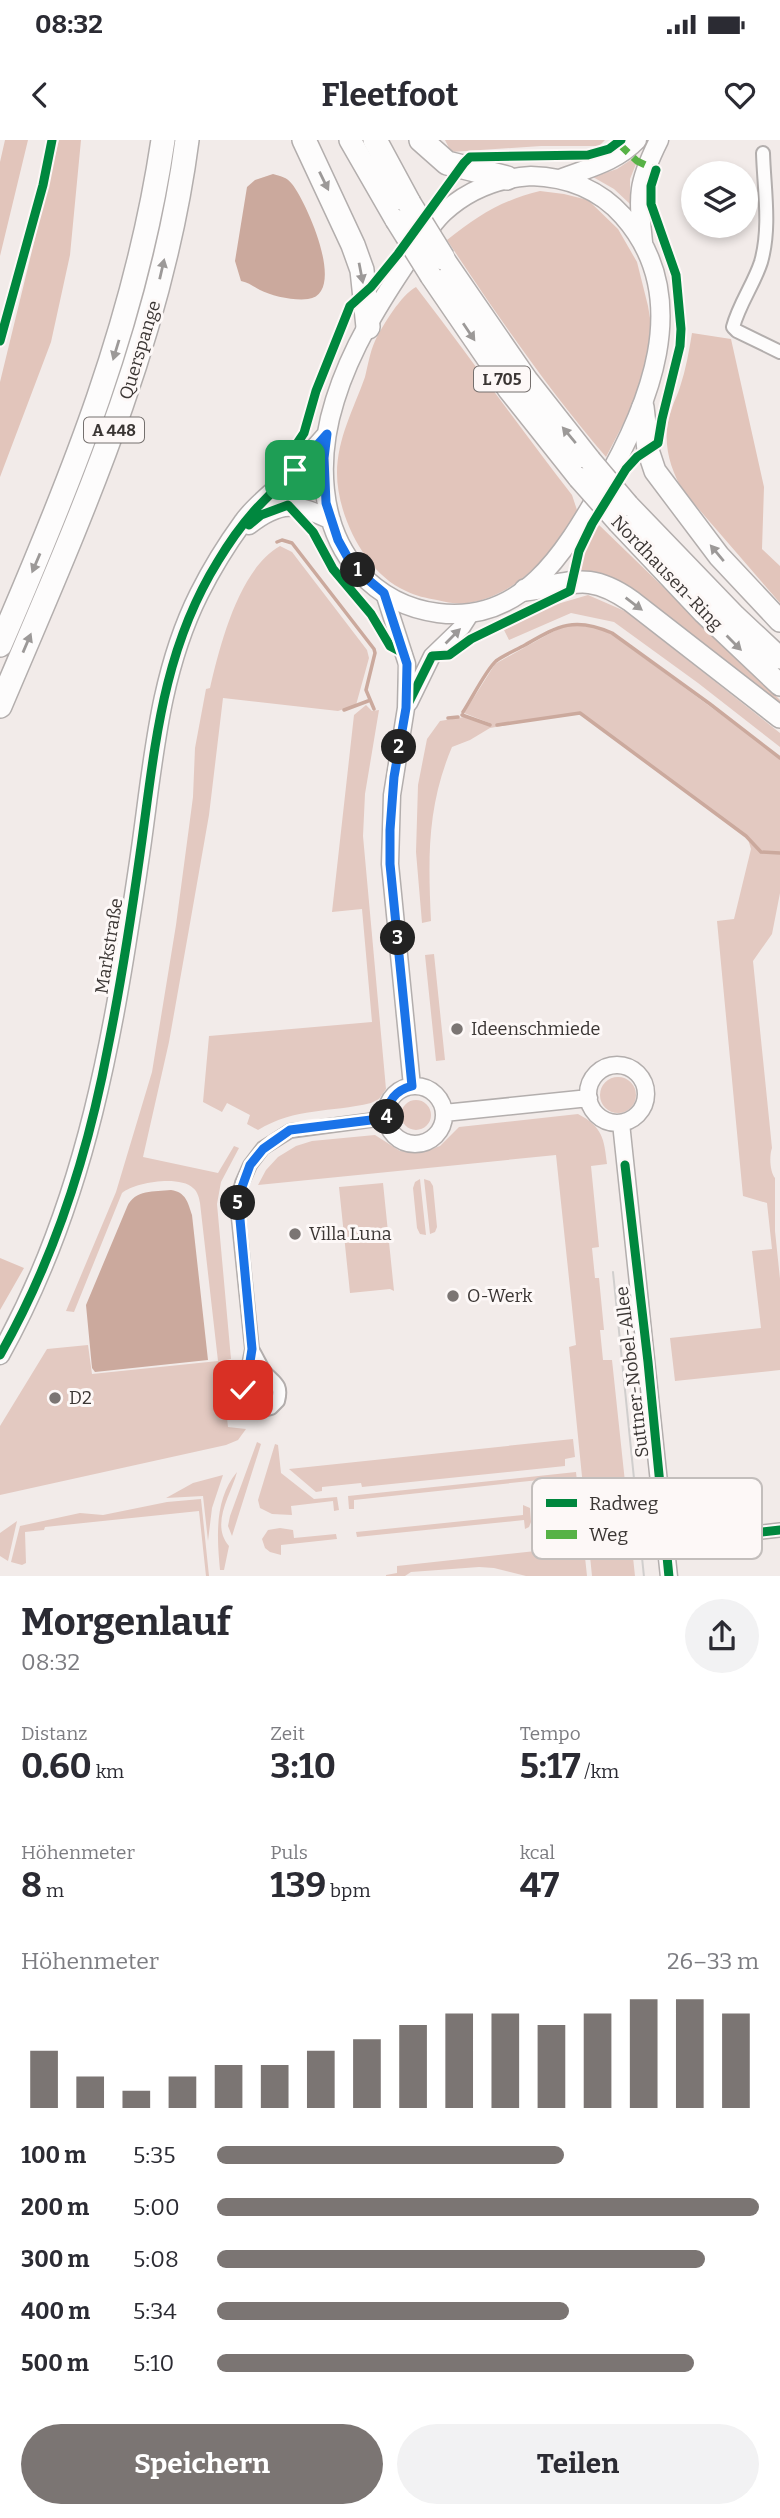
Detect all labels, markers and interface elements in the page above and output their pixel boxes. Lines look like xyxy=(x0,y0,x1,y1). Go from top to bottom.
text: 08:32 xyxy=(35,9,103,40)
icon: back xyxy=(21,76,59,114)
text: Fleetfoot xyxy=(322,76,458,114)
icon: heart xyxy=(721,76,759,114)
map controls xyxy=(681,161,758,238)
button: layers xyxy=(681,161,758,238)
one-way arrow xyxy=(318,171,329,191)
one-way arrow xyxy=(157,258,168,280)
one-way arrow xyxy=(356,262,367,284)
street label: Querspange xyxy=(115,298,165,402)
one-way arrow xyxy=(462,323,476,341)
one-way arrow xyxy=(110,340,120,361)
road number: L 705 xyxy=(474,367,530,392)
road number: A 448 xyxy=(84,418,144,442)
one-way arrow xyxy=(562,426,577,443)
pin xyxy=(265,440,325,500)
icon: arrive xyxy=(276,451,314,489)
street label: Nordhausen-Ring xyxy=(607,511,727,635)
one-way arrow xyxy=(710,544,725,561)
one-way arrow xyxy=(30,552,41,573)
pin: 1 xyxy=(340,552,376,588)
text: 1 xyxy=(353,558,362,581)
one-way arrow xyxy=(625,596,643,611)
one-way arrow xyxy=(444,628,461,644)
one-way arrow xyxy=(21,633,33,653)
one-way arrow xyxy=(725,634,742,650)
pin: 2 xyxy=(382,730,416,764)
text: 2 xyxy=(393,735,404,758)
street label: Markstraße xyxy=(91,897,127,995)
pin: 3 xyxy=(380,920,416,956)
text: 3 xyxy=(392,926,403,949)
place label: Ideenschmiede xyxy=(471,1018,600,1040)
marker: Ideenschmiede xyxy=(449,1021,465,1037)
pin: 4 xyxy=(370,1100,404,1135)
text: 4 xyxy=(381,1105,392,1128)
pin: 5 xyxy=(220,1186,256,1220)
text: 5 xyxy=(232,1191,243,1214)
place label: Villa Luna xyxy=(309,1223,392,1245)
marker: Villa Luna xyxy=(287,1226,303,1242)
place label: O-Werk xyxy=(467,1285,533,1307)
street label: Suttner-Nobel-Allee xyxy=(611,1285,653,1459)
marker: O-Werk xyxy=(445,1288,461,1304)
pin xyxy=(213,1360,273,1420)
icon: check xyxy=(224,1371,262,1409)
place label: D2 xyxy=(69,1387,92,1409)
marker: D2 xyxy=(47,1390,63,1406)
legend xyxy=(532,1478,762,1559)
text: Radweg xyxy=(589,1492,659,1515)
text: Weg xyxy=(589,1523,628,1546)
text: Morgenlauf xyxy=(21,1599,231,1645)
button: share xyxy=(685,1599,759,1673)
text: 08:32 xyxy=(21,1648,80,1676)
text: Distanz xyxy=(21,1722,87,1745)
text: Zeit xyxy=(270,1722,305,1745)
text: Tempo xyxy=(520,1722,581,1745)
text: 0.60 xyxy=(21,1745,92,1787)
text: 3:10 xyxy=(270,1745,336,1787)
text: 5:17 xyxy=(520,1745,581,1787)
text: km xyxy=(92,1760,124,1783)
text: /km xyxy=(581,1760,619,1783)
text: Höhenmeter xyxy=(21,1841,135,1864)
text: Puls xyxy=(270,1841,308,1864)
text: kcal xyxy=(520,1841,555,1864)
text: 8 xyxy=(21,1864,42,1906)
text: 139 xyxy=(270,1864,326,1906)
text: 47 xyxy=(520,1864,559,1906)
text: m xyxy=(42,1879,64,1902)
text: bpm xyxy=(326,1879,371,1902)
text: Höhenmeter xyxy=(21,1947,159,1975)
text: 26–33 m xyxy=(667,1947,759,1975)
text: 100 m xyxy=(21,2141,86,2169)
text: 5:35 xyxy=(133,2141,176,2169)
text: 200 m xyxy=(21,2193,89,2221)
text: 5:00 xyxy=(133,2193,180,2221)
text: 300 m xyxy=(21,2245,90,2273)
text: 5:08 xyxy=(133,2245,179,2273)
text: 400 m xyxy=(21,2297,90,2325)
text: 5:34 xyxy=(133,2297,177,2325)
text: 500 m xyxy=(21,2349,89,2377)
text: 5:10 xyxy=(133,2349,174,2377)
button: Speichern xyxy=(21,2424,383,2504)
button: Teilen xyxy=(397,2424,759,2504)

